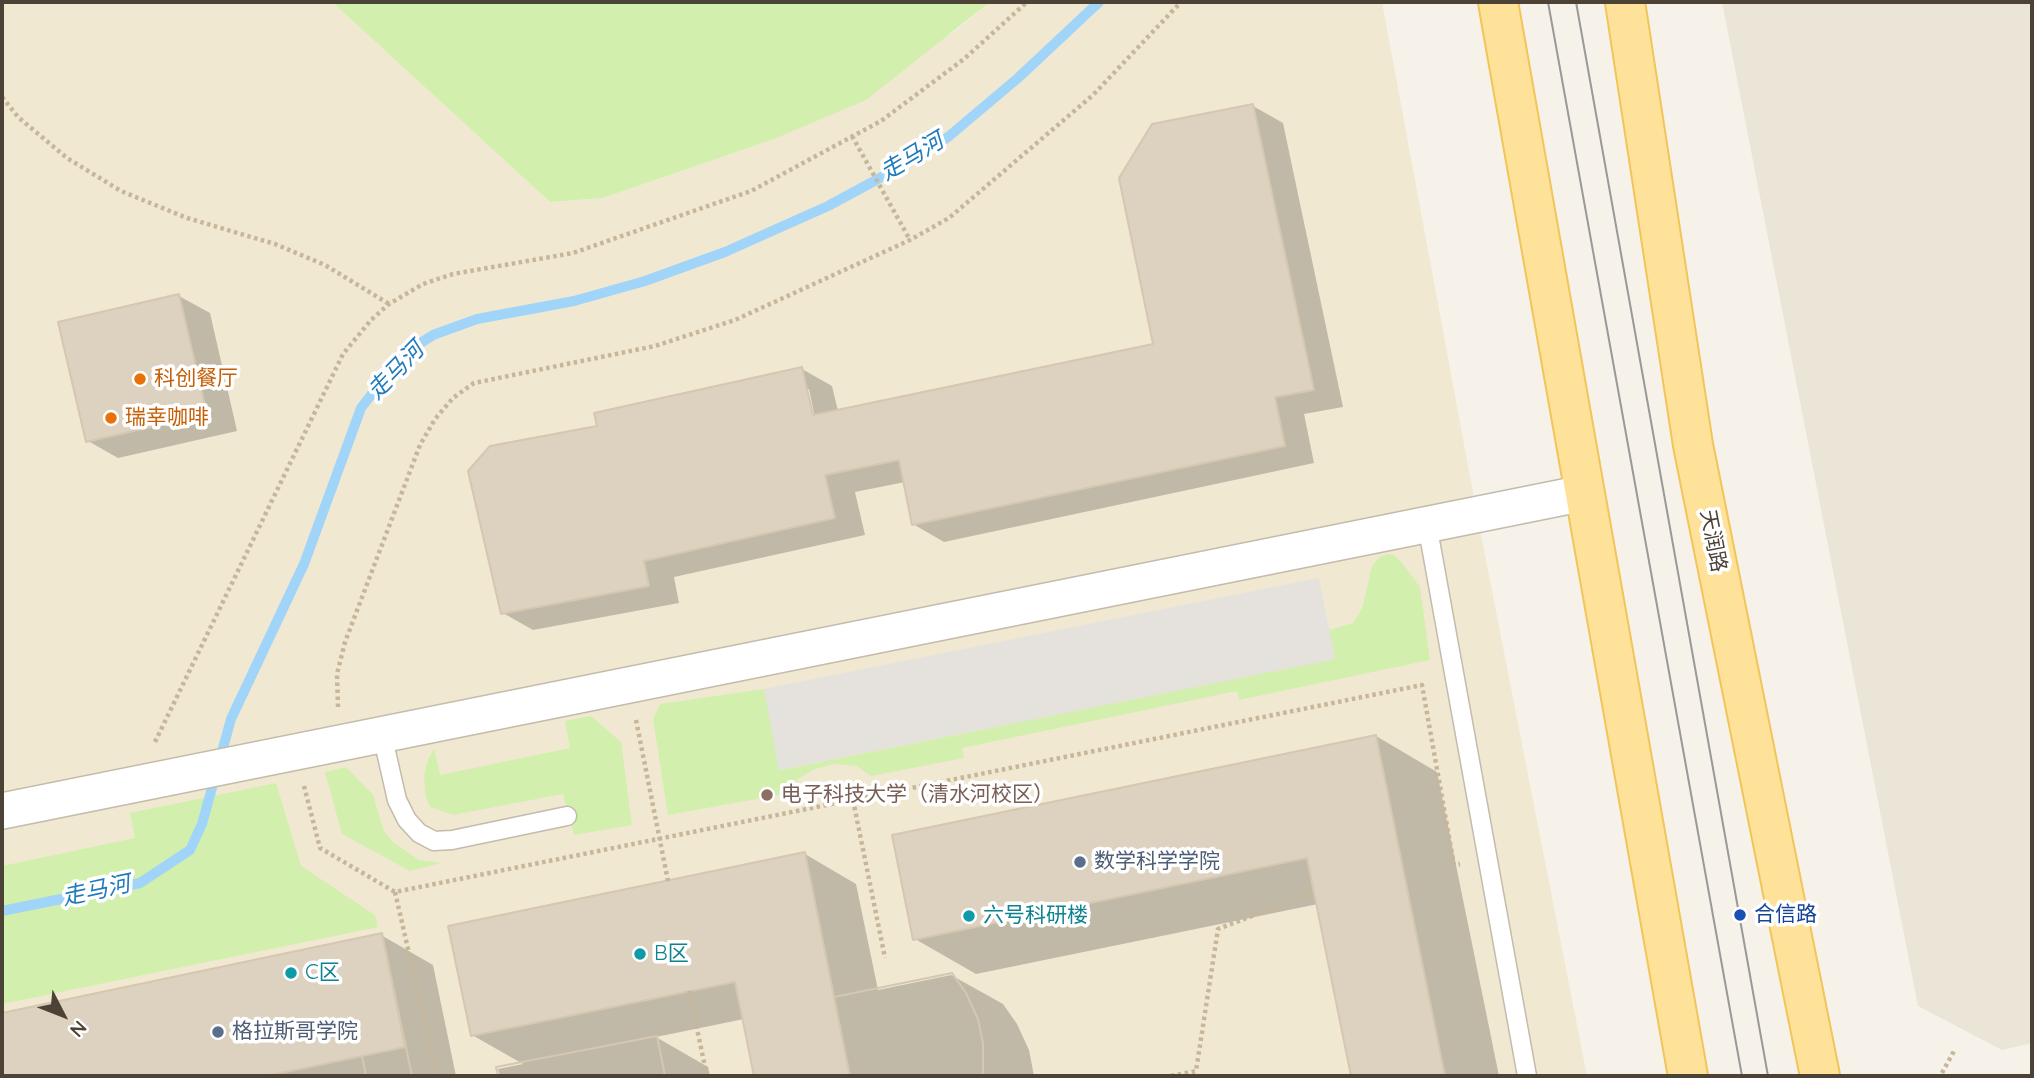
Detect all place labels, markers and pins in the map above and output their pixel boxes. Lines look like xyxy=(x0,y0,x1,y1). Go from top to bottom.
place label: 科创餐厅 xyxy=(154,366,238,392)
marker: 科创餐厅 xyxy=(132,371,148,387)
place label: 瑞幸咖啡 xyxy=(125,405,209,431)
marker: 瑞幸咖啡 xyxy=(103,410,119,426)
place label: 电子科技大学（清水河校区） xyxy=(781,782,1054,808)
marker: 电子科技大学（清水河校区） xyxy=(759,787,775,803)
place label: 数学科学学院 xyxy=(1094,849,1220,875)
marker: 数学科学学院 xyxy=(1072,854,1088,870)
place label: 合信路 xyxy=(1754,902,1817,928)
place label: 六号科研楼 xyxy=(983,903,1088,929)
marker: 合信路 xyxy=(1732,907,1748,923)
marker: 六号科研楼 xyxy=(961,908,977,924)
place label: B区 xyxy=(654,941,689,967)
marker: B区 xyxy=(632,946,648,962)
place label: C区 xyxy=(305,960,340,986)
marker: C区 xyxy=(283,965,299,981)
place label: 格拉斯哥学院 xyxy=(232,1019,358,1045)
marker: 格拉斯哥学院 xyxy=(210,1024,226,1040)

